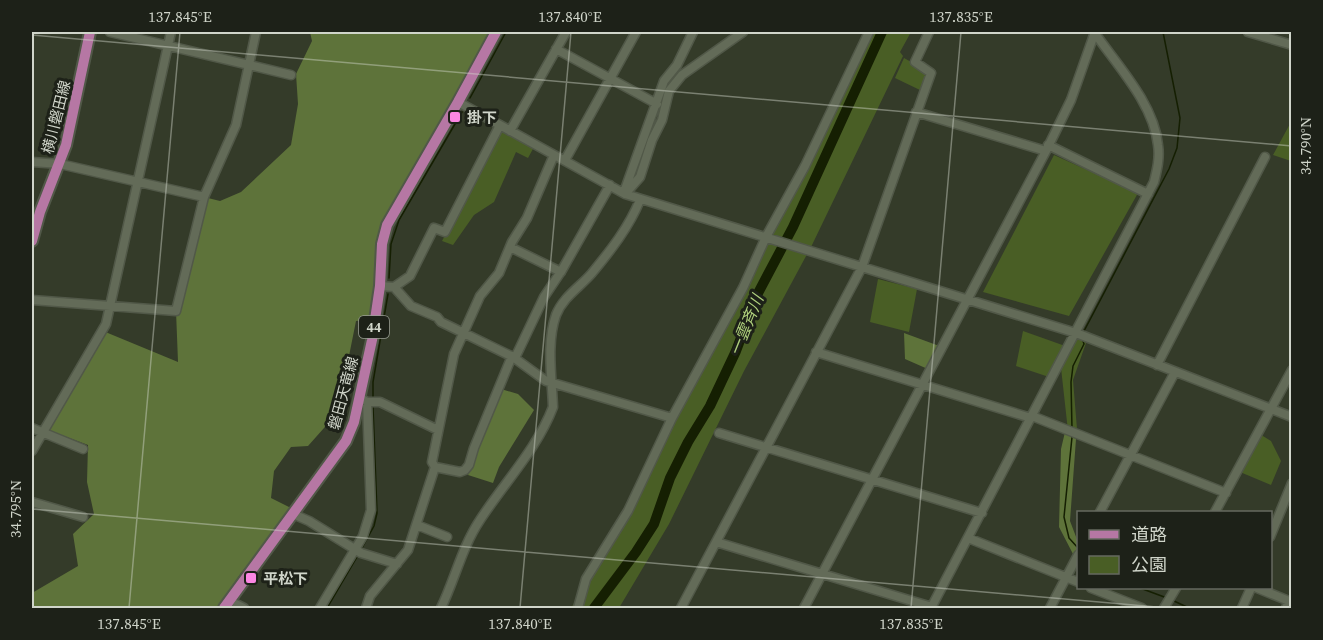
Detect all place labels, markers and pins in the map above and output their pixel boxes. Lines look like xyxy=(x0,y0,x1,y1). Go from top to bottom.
place label: 掛下 xyxy=(467,107,497,128)
marker: 掛下 xyxy=(448,110,462,124)
place label: 平松下 xyxy=(263,568,308,589)
marker: 平松下 xyxy=(244,571,258,585)

